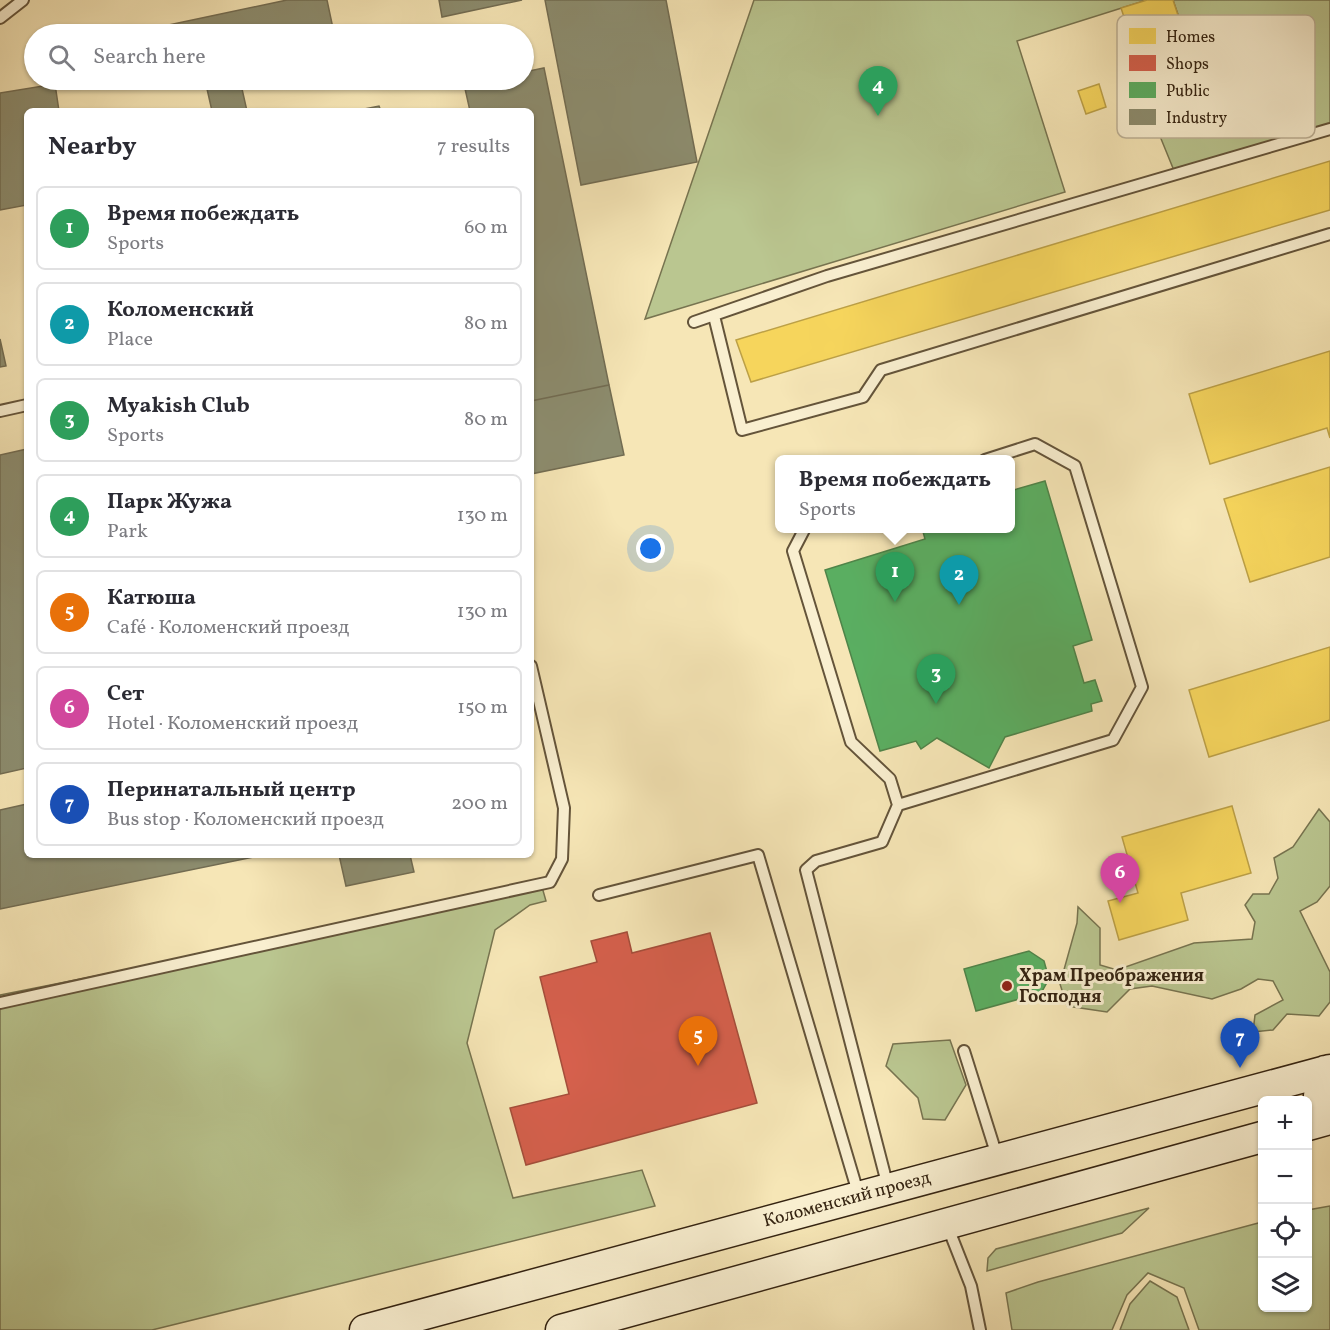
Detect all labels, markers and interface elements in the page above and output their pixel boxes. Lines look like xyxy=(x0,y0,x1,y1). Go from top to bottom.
legend xyxy=(1117,15,1315,138)
search box xyxy=(24,24,534,90)
text: Homes xyxy=(1166,27,1215,49)
icon: search xyxy=(45,41,78,74)
text: Search here xyxy=(93,42,206,73)
text: Shops xyxy=(1166,54,1209,76)
pin: 4 xyxy=(858,66,898,116)
text: Public xyxy=(1166,81,1210,103)
text: Industry xyxy=(1166,108,1227,130)
text: Nearby xyxy=(48,129,137,165)
text: 7 results xyxy=(437,133,510,161)
text: Время побеждать xyxy=(107,199,299,230)
text: 1 xyxy=(65,214,74,242)
text: 60 m xyxy=(464,214,508,242)
text: Sports xyxy=(107,230,164,258)
text: Коломенский xyxy=(107,295,254,326)
text: 2 xyxy=(64,310,75,338)
text: 80 m xyxy=(464,310,508,338)
text: Place xyxy=(107,326,153,354)
text: Myakish Club xyxy=(107,391,250,422)
text: 3 xyxy=(64,406,75,434)
text: 80 m xyxy=(464,406,508,434)
text: Sports xyxy=(107,422,164,450)
popup xyxy=(775,455,1015,533)
text: Время побеждать xyxy=(799,465,991,496)
text: Парк Жужа xyxy=(107,487,232,518)
text: Sports xyxy=(799,496,856,524)
text: 4 xyxy=(63,502,76,530)
text: 130 m xyxy=(457,502,508,530)
text: Park xyxy=(107,518,148,546)
your location xyxy=(636,534,665,563)
pin: 1 xyxy=(876,552,914,602)
pin: 2 xyxy=(940,556,978,605)
text: Катюша xyxy=(107,583,196,614)
text: 5 xyxy=(65,598,74,626)
text: 130 m xyxy=(457,598,508,626)
text: Café · Коломенский проезд xyxy=(107,614,349,642)
pin: 3 xyxy=(916,654,956,704)
text: Сет xyxy=(107,679,144,710)
text: 6 xyxy=(64,694,75,722)
text: 150 m xyxy=(457,694,508,722)
text: Hotel · Коломенский проезд xyxy=(107,710,358,738)
text: Перинатальный центр xyxy=(107,775,356,806)
text: 7 xyxy=(65,790,74,818)
text: 200 m xyxy=(451,790,508,818)
text: Bus stop · Коломенский проезд xyxy=(107,806,384,834)
pin: 6 xyxy=(1100,854,1140,903)
place label: Храм Преображения Господня xyxy=(1019,964,1204,1010)
marker: Храм Преображения Господня xyxy=(1000,979,1014,993)
pin: 5 xyxy=(678,1016,718,1066)
pin: 7 xyxy=(1220,1018,1260,1068)
map controls xyxy=(1258,1096,1312,1312)
button: + xyxy=(1258,1096,1312,1150)
button: − xyxy=(1258,1150,1312,1204)
street label: Коломенский проезд xyxy=(761,1166,933,1234)
button: locate xyxy=(1258,1204,1312,1258)
button: layers xyxy=(1258,1258,1312,1312)

